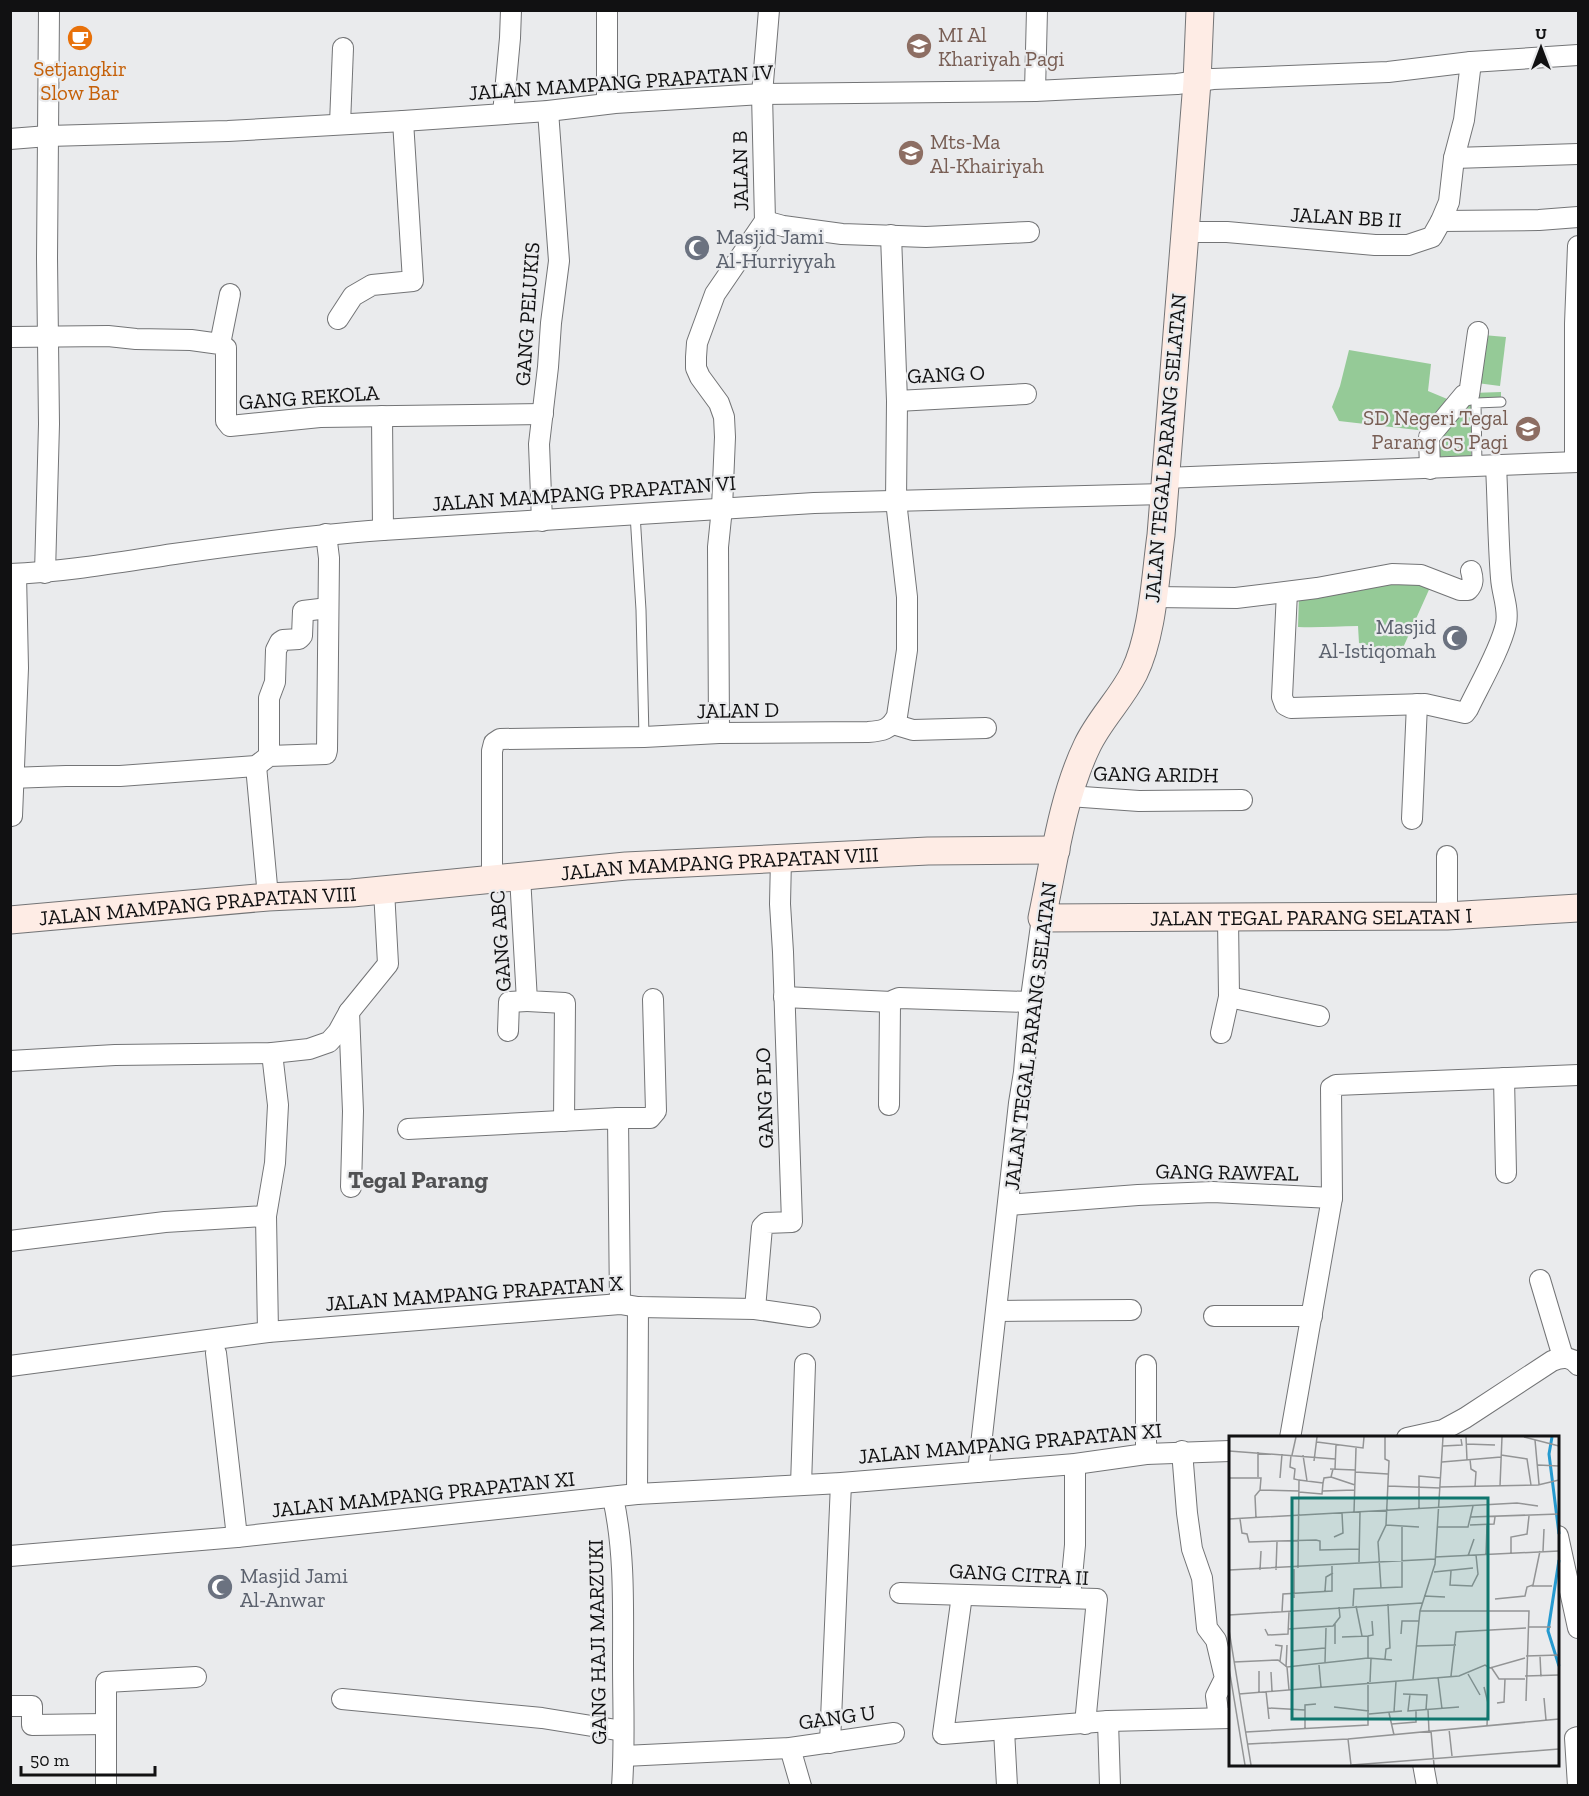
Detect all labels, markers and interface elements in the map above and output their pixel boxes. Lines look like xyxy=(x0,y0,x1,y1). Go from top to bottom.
north arrow xyxy=(1511,18,1571,78)
place label: MI Al Khariyah Pagi xyxy=(938,22,1065,71)
cafe icon: Setjangkir Slow Bar xyxy=(65,23,95,53)
text: U xyxy=(1535,24,1547,43)
school or university icon: MI Al Khariyah Pagi xyxy=(904,31,934,61)
place label: Setjangkir Slow Bar xyxy=(33,56,127,105)
street label: JALAN MAMPANG PRAPATAN IV xyxy=(468,59,775,105)
place label: Mts-Ma Al-Khairiyah xyxy=(930,129,1044,178)
street label: JALAN B xyxy=(727,131,753,211)
school or university icon: Mts-Ma Al-Khairiyah xyxy=(896,138,926,168)
street label: JALAN BB II xyxy=(1290,202,1402,232)
place label: Masjid Jami Al-Hurriyyah xyxy=(716,224,836,273)
mosque icon: Masjid Jami Al-Hurriyyah xyxy=(682,233,712,263)
street label: GANG PELUKIS xyxy=(509,241,545,387)
street label: JALAN TEGAL PARANG SELATAN xyxy=(1139,292,1191,604)
street label: GANG O xyxy=(907,359,985,389)
street label: GANG REKOLA xyxy=(238,380,380,414)
place label: SD Negeri Tegal Parang 05 Pagi xyxy=(1363,405,1508,454)
school or university icon: SD Negeri Tegal Parang 05 Pagi xyxy=(1513,414,1543,444)
street label: JALAN MAMPANG PRAPATAN VI xyxy=(431,470,737,516)
place label: Masjid Al-Istiqomah xyxy=(1319,614,1436,663)
mosque icon: Masjid Al-Istiqomah xyxy=(1440,623,1470,653)
street label: JALAN D xyxy=(696,697,780,723)
street label: GANG ARIDH xyxy=(1093,760,1219,788)
street label: JALAN MAMPANG PRAPATAN VIII xyxy=(559,841,879,885)
street label: JALAN MAMPANG PRAPATAN VIII xyxy=(37,880,357,930)
street label: JALAN TEGAL PARANG SELATAN xyxy=(999,880,1061,1192)
street label: GANG ABC xyxy=(484,889,516,993)
street label: JALAN TEGAL PARANG SELATAN I xyxy=(1150,902,1473,930)
street label: GANG PLO xyxy=(750,1047,778,1149)
street label: GANG RAWFAL xyxy=(1155,1158,1299,1186)
district label: Tegal Parang xyxy=(348,1165,488,1194)
street label: JALAN MAMPANG PRAPATAN X xyxy=(324,1270,624,1316)
street label: JALAN MAMPANG PRAPATAN XI xyxy=(857,1417,1163,1469)
inset map xyxy=(1229,1436,1559,1766)
street label: JALAN MAMPANG PRAPATAN XI xyxy=(270,1466,576,1522)
street label: GANG HAJI MARZUKI xyxy=(583,1539,611,1745)
street label: GANG CITRA II xyxy=(948,1558,1090,1590)
place label: Masjid Jami Al-Anwar xyxy=(240,1563,348,1612)
mosque icon: Masjid Jami Al-Anwar xyxy=(205,1572,235,1602)
street label: GANG U xyxy=(797,1699,877,1735)
scale bar xyxy=(21,1739,154,1777)
text: 50 m xyxy=(30,1749,70,1771)

